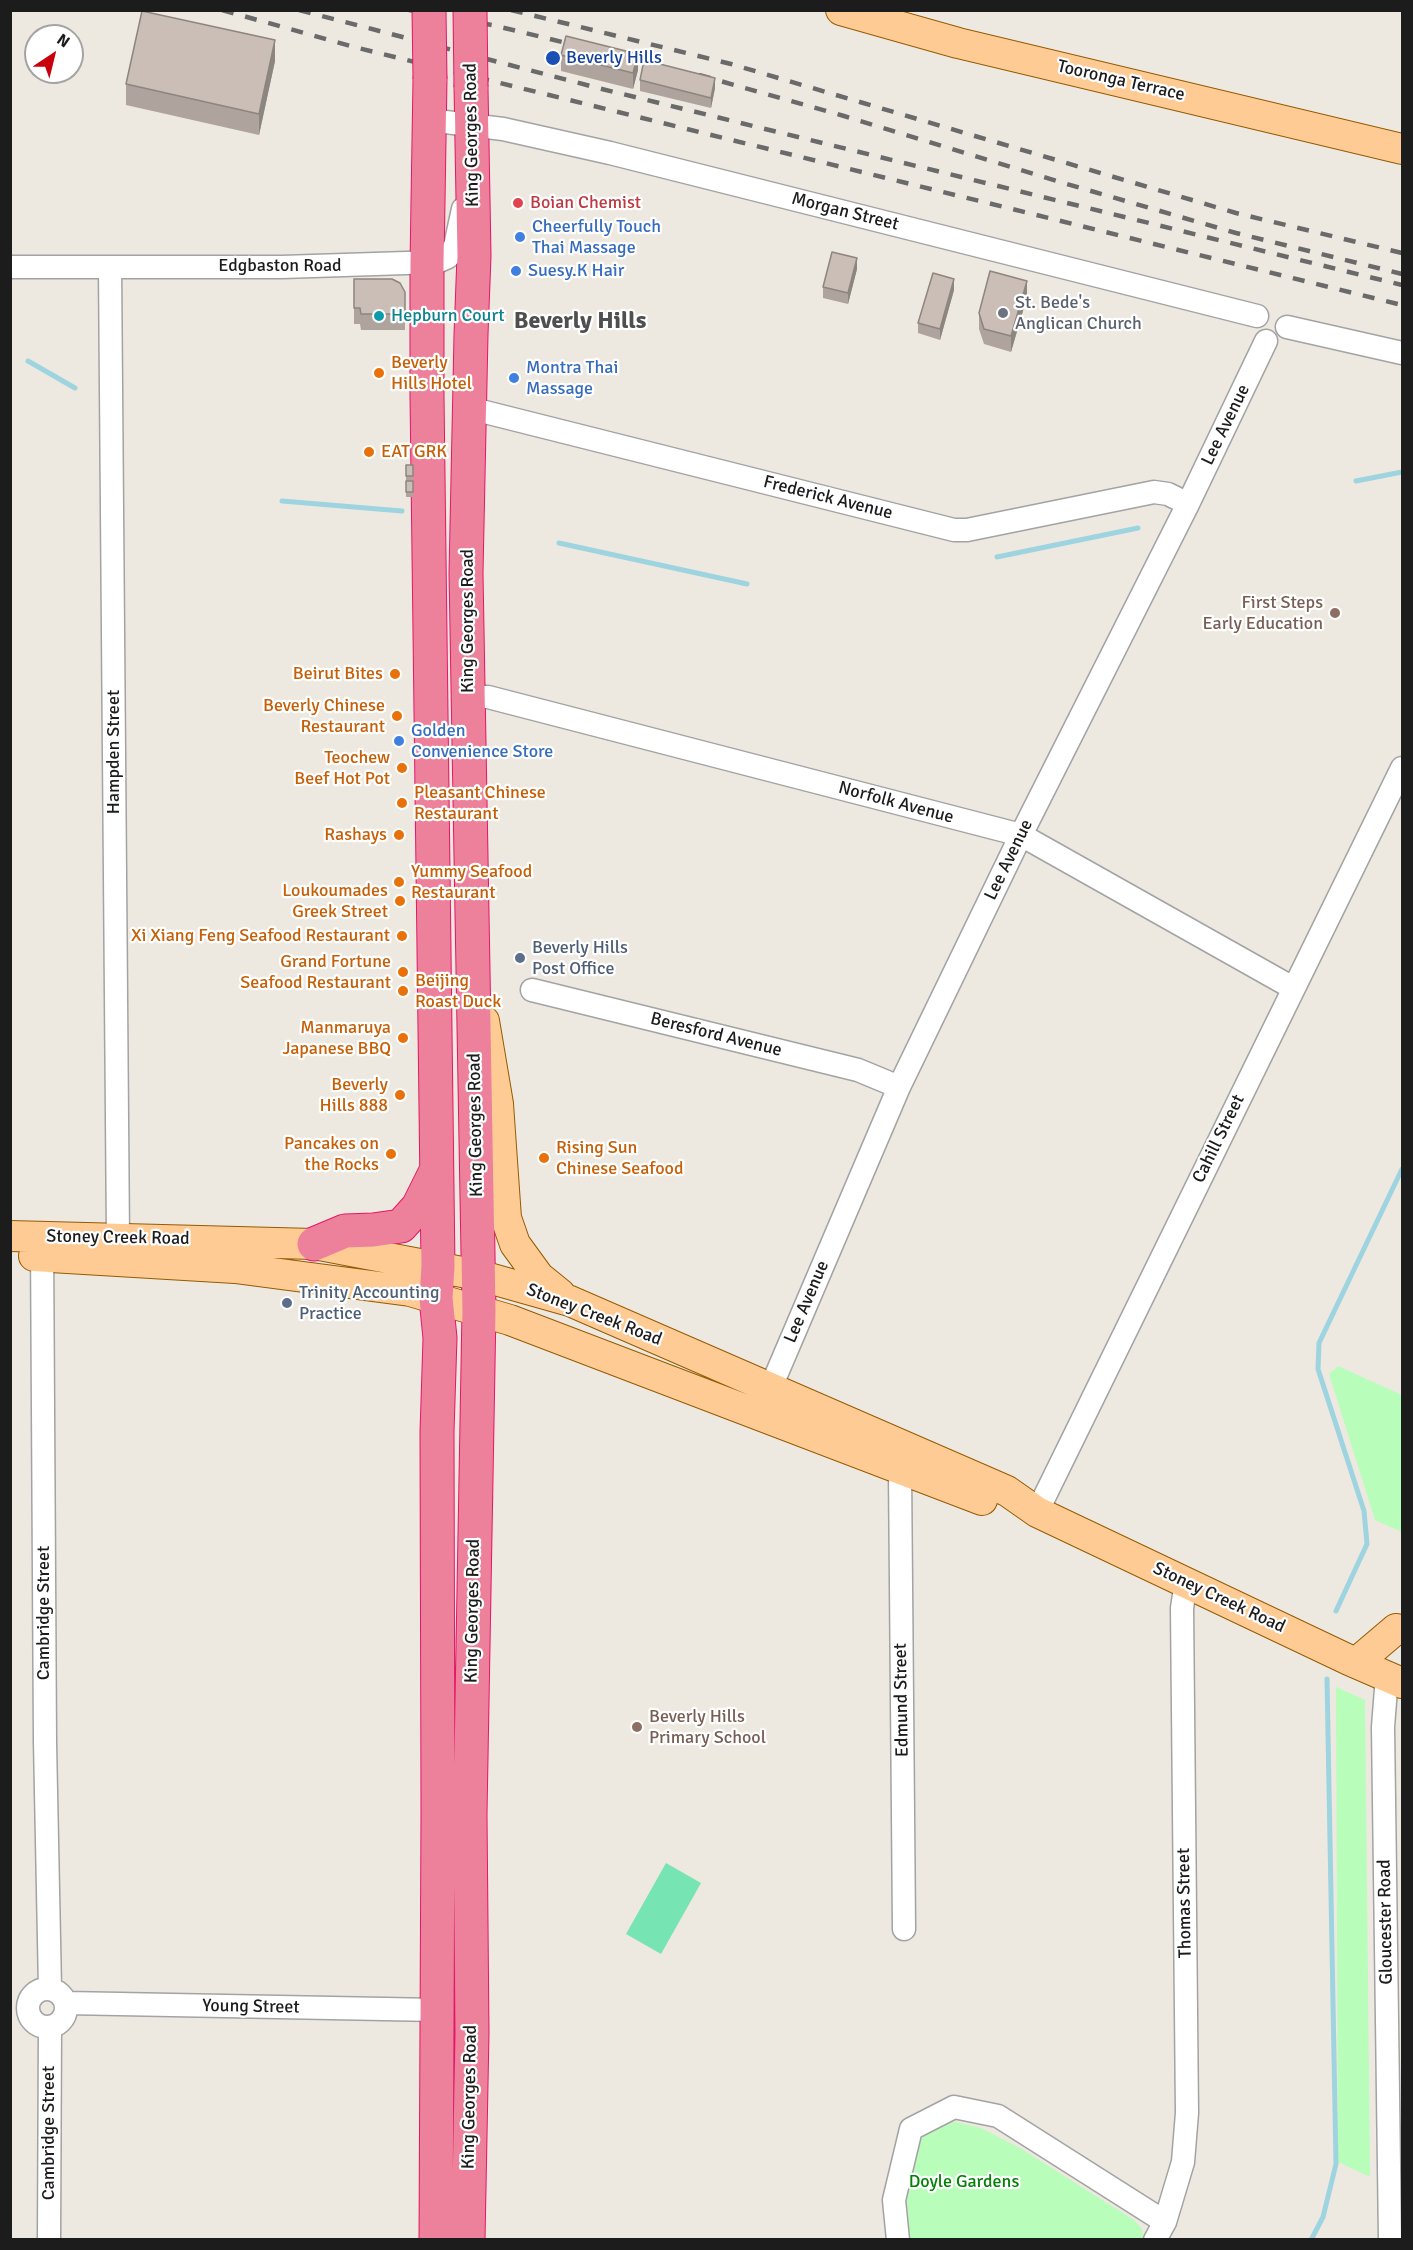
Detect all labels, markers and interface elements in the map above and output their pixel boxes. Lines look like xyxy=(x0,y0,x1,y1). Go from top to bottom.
north arrow xyxy=(24,24,84,84)
text: N xyxy=(53,30,73,52)
place label: Beverly Hills xyxy=(566,47,662,69)
marker: Beverly Hills xyxy=(544,49,562,67)
street label: Tooronga Terrace xyxy=(1055,56,1187,106)
street label: King Georges Road xyxy=(460,63,484,207)
street label: Morgan Street xyxy=(789,188,901,236)
place label: Boian Chemist xyxy=(530,192,641,214)
marker: Boian Chemist xyxy=(511,196,525,210)
place label: Cheerfully Touch Thai Massage xyxy=(532,216,661,258)
marker: Cheerfully Touch Thai Massage xyxy=(513,230,527,244)
street label: Edgbaston Road xyxy=(218,255,342,277)
place label: Suesy.K Hair xyxy=(528,260,624,282)
marker: Suesy.K Hair xyxy=(509,264,523,278)
place label: St. Bede's Anglican Church xyxy=(1015,292,1142,334)
place label: Hepburn Court xyxy=(391,305,505,327)
marker: St. Bede's Anglican Church xyxy=(996,306,1010,320)
district label: Beverly Hills xyxy=(514,308,646,336)
marker: Hepburn Court xyxy=(372,309,386,323)
place label: Beverly Hills Hotel xyxy=(391,352,472,394)
place label: Montra Thai Massage xyxy=(526,357,618,400)
marker: Beverly Hills Hotel xyxy=(372,366,386,380)
marker: Montra Thai Massage xyxy=(507,371,521,385)
street label: Lee Avenue xyxy=(1197,381,1255,469)
place label: EAT GRK xyxy=(381,441,447,463)
marker: EAT GRK xyxy=(362,445,376,459)
street label: Frederick Avenue xyxy=(761,472,895,524)
street label: King Georges Road xyxy=(457,549,479,693)
place label: First Steps Early Education xyxy=(1203,592,1323,634)
marker: First Steps Early Education xyxy=(1328,606,1342,620)
place label: Beirut Bites xyxy=(293,663,383,685)
marker: Beirut Bites xyxy=(388,667,402,681)
street label: Hampden Street xyxy=(103,690,125,814)
place label: Beverly Chinese Restaurant xyxy=(263,695,385,738)
marker: Beverly Chinese Restaurant xyxy=(390,709,404,723)
place label: Golden Convenience Store xyxy=(411,720,553,762)
marker: Golden Convenience Store xyxy=(392,734,406,748)
place label: Teochew Beef Hot Pot xyxy=(294,747,390,789)
marker: Teochew Beef Hot Pot xyxy=(395,761,409,775)
street label: Norfolk Avenue xyxy=(836,777,956,829)
place label: Pleasant Chinese Restaurant xyxy=(414,782,546,824)
marker: Pleasant Chinese Restaurant xyxy=(395,796,409,810)
street label: Lee Avenue xyxy=(980,816,1038,904)
place label: Rashays xyxy=(324,824,387,846)
marker: Rashays xyxy=(392,828,406,842)
place label: Yummy Seafood Restaurant xyxy=(411,861,532,904)
marker: Yummy Seafood Restaurant xyxy=(392,875,406,889)
place label: Loukoumades Greek Street xyxy=(282,880,388,922)
marker: Loukoumades Greek Street xyxy=(393,894,407,908)
place label: Xi Xiang Feng Seafood Restaurant xyxy=(131,925,390,947)
marker: Xi Xiang Feng Seafood Restaurant xyxy=(395,929,409,943)
place label: Beverly Hills Post Office xyxy=(532,937,628,980)
place label: Grand Fortune Seafood Restaurant xyxy=(240,951,391,994)
marker: Beverly Hills Post Office xyxy=(513,951,527,965)
marker: Grand Fortune Seafood Restaurant xyxy=(396,965,410,979)
place label: Beijing Roast Duck xyxy=(415,970,501,1012)
marker: Beijing Roast Duck xyxy=(396,984,410,998)
street label: Beresford Avenue xyxy=(648,1008,784,1062)
place label: Manmaruya Japanese BBQ xyxy=(283,1017,391,1060)
marker: Manmaruya Japanese BBQ xyxy=(396,1031,410,1045)
street label: King Georges Road xyxy=(464,1053,488,1197)
place label: Beverly Hills 888 xyxy=(320,1074,388,1116)
marker: Beverly Hills 888 xyxy=(393,1088,407,1102)
street label: Cahill Street xyxy=(1188,1091,1250,1187)
place label: Pancakes on the Rocks xyxy=(284,1133,379,1176)
place label: Rising Sun Chinese Seafood xyxy=(556,1137,683,1180)
marker: Pancakes on the Rocks xyxy=(384,1147,398,1161)
marker: Rising Sun Chinese Seafood xyxy=(537,1151,551,1165)
street label: Stoney Creek Road xyxy=(46,1226,190,1250)
street label: Lee Avenue xyxy=(780,1258,834,1346)
street label: Stoney Creek Road xyxy=(523,1279,665,1351)
place label: Trinity Accounting Practice xyxy=(299,1282,439,1324)
marker: Trinity Accounting Practice xyxy=(280,1296,294,1310)
street label: King Georges Road xyxy=(461,1539,485,1683)
street label: Cambridge Street xyxy=(33,1546,55,1680)
street label: Stoney Creek Road xyxy=(1150,1558,1288,1638)
street label: Edmund Street xyxy=(890,1643,914,1757)
place label: Beverly Hills Primary School xyxy=(649,1706,766,1748)
marker: Beverly Hills Primary School xyxy=(630,1720,644,1734)
street label: Thomas Street xyxy=(1173,1848,1197,1958)
street label: Gloucester Road xyxy=(1374,1859,1398,1985)
street label: Young Street xyxy=(202,1995,300,2019)
street label: King Georges Road xyxy=(458,2025,482,2169)
street label: Cambridge Street xyxy=(38,2066,60,2200)
park label: Doyle Gardens xyxy=(909,2171,1019,2193)

